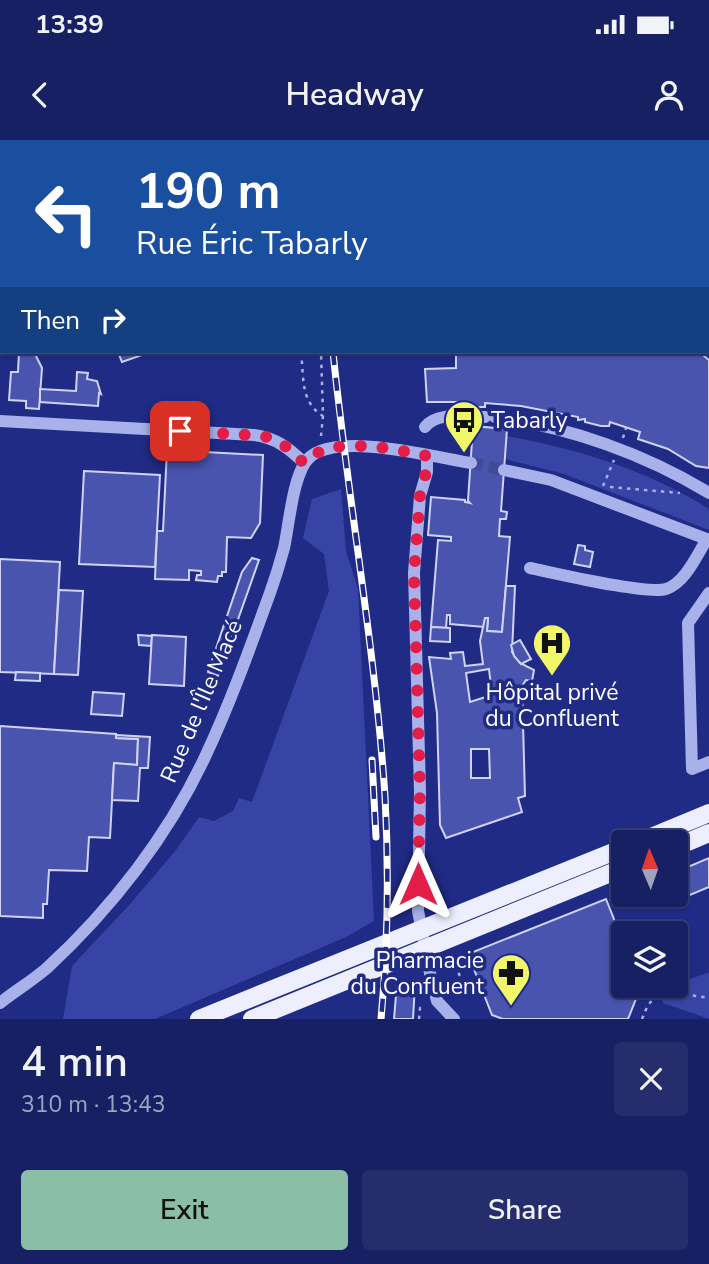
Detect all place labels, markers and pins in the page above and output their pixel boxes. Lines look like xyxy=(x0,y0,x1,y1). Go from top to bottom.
bus stop icon: Tabarly xyxy=(443,399,485,454)
pin xyxy=(150,401,210,461)
place label: Tabarly xyxy=(491,405,568,436)
hospital icon: Hôpital privé du Confluent xyxy=(531,622,573,677)
place label: Hôpital privé du Confluent xyxy=(485,677,620,734)
place label: Pharmacie du Confluent xyxy=(351,945,485,1002)
pharmacy icon: Pharmacie du Confluent xyxy=(490,952,532,1007)

